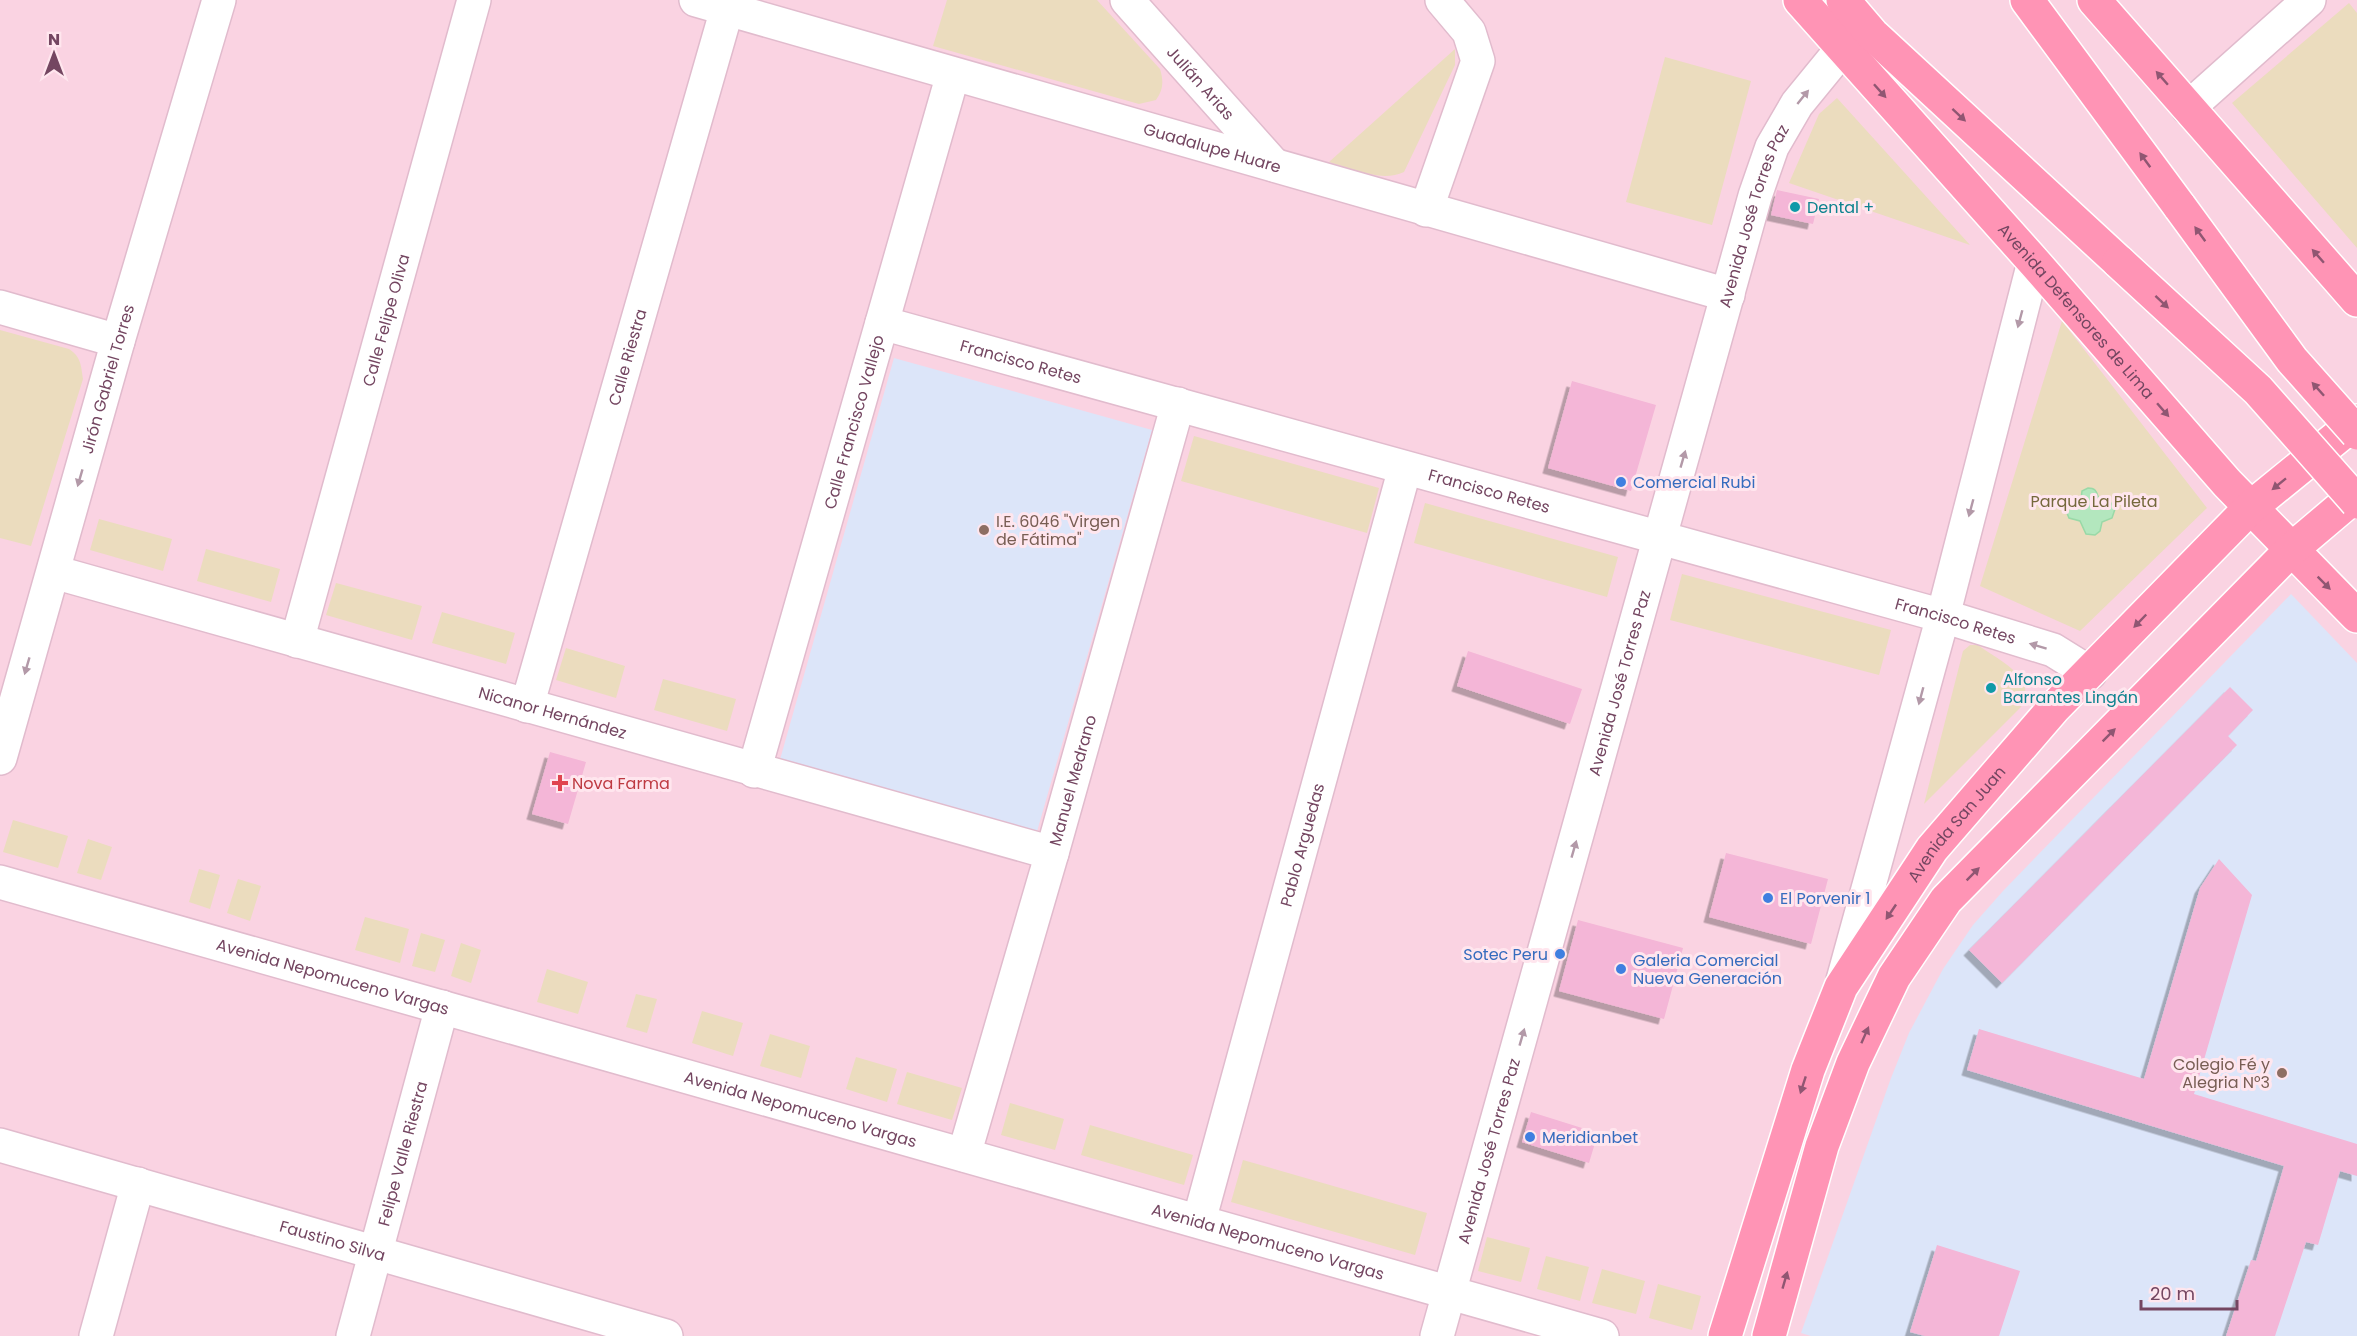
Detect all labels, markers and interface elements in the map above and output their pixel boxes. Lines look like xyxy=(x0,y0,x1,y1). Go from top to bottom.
north arrow xyxy=(24,24,84,84)
text: N xyxy=(48,28,60,51)
street label: Julián Arias xyxy=(1162,41,1240,125)
one-way arrow xyxy=(2155,70,2168,86)
one-way arrow xyxy=(1873,83,1886,98)
one-way arrow xyxy=(1796,90,1809,105)
one-way arrow xyxy=(1952,107,1966,121)
street label: Guadalupe Huare xyxy=(1141,117,1284,178)
street label: Avenida José Torres Paz xyxy=(1713,120,1794,310)
one-way arrow xyxy=(2139,153,2151,169)
place label: Dental + xyxy=(1807,196,1874,219)
marker: Dental + xyxy=(1788,200,1802,214)
street label: Avenida Defensores de Lima xyxy=(1993,218,2160,404)
one-way arrow xyxy=(2194,227,2206,242)
one-way arrow xyxy=(2312,249,2325,264)
street label: Calle Felipe Oliva xyxy=(356,251,415,389)
one-way arrow xyxy=(2154,295,2169,309)
street label: Jirón Gabriel Torres xyxy=(75,301,140,456)
street label: Calle Riestra xyxy=(602,306,652,408)
one-way arrow xyxy=(2014,310,2024,328)
street label: Calle Francisco Vallejo xyxy=(818,332,889,512)
street label: Francisco Retes xyxy=(957,334,1084,389)
one-way arrow xyxy=(2312,382,2325,397)
one-way arrow xyxy=(2156,402,2169,417)
one-way arrow xyxy=(1678,450,1688,468)
street label: Francisco Retes xyxy=(1426,463,1553,518)
one-way arrow xyxy=(75,469,84,487)
place label: Comercial Rubi xyxy=(1633,471,1755,494)
marker: Comercial Rubi xyxy=(1614,475,1628,489)
one-way arrow xyxy=(2271,478,2287,491)
park label: Parque La Pileta xyxy=(2031,490,2158,513)
one-way arrow xyxy=(1966,499,1975,517)
place label: I.E. 6046 "Virgen de Fátima" xyxy=(996,510,1120,551)
marker: I.E. 6046 "Virgen de Fátima" xyxy=(977,523,991,537)
one-way arrow xyxy=(2317,576,2331,590)
street label: Avenida José Torres Paz xyxy=(1582,587,1656,778)
street label: Francisco Retes xyxy=(1892,592,2019,649)
one-way arrow xyxy=(2133,613,2147,628)
one-way arrow xyxy=(2029,641,2047,650)
one-way arrow xyxy=(22,657,31,675)
place label: Alfonso Barrantes Lingán xyxy=(2003,668,2138,709)
street label: Nicanor Hernández xyxy=(476,681,629,744)
marker: Alfonso Barrantes Lingán xyxy=(1984,681,1998,695)
one-way arrow xyxy=(1915,687,1925,705)
street label: Manuel Medrano xyxy=(1043,712,1102,849)
one-way arrow xyxy=(2102,728,2116,742)
street label: Avenida San Juan xyxy=(1902,761,2011,887)
place label: Nova Farma xyxy=(572,772,670,795)
marker: Nova Farma xyxy=(553,776,567,790)
street label: Pablo Arguedas xyxy=(1274,780,1330,909)
one-way arrow xyxy=(1570,840,1579,858)
one-way arrow xyxy=(1965,867,1979,881)
place label: El Porvenir 1 xyxy=(1780,887,1870,910)
marker: El Porvenir 1 xyxy=(1761,891,1775,905)
one-way arrow xyxy=(1886,904,1897,920)
street label: Avenida Nepomuceno Vargas xyxy=(214,932,452,1020)
place label: Sotec Peru xyxy=(1463,943,1548,966)
marker: Sotec Peru xyxy=(1553,947,1567,961)
place label: Galeria Comercial Nueva Generación xyxy=(1633,949,1782,990)
marker: Galeria Comercial Nueva Generación xyxy=(1614,962,1628,976)
one-way arrow xyxy=(1861,1026,1871,1044)
one-way arrow xyxy=(1517,1028,1527,1046)
place label: Colegio Fé y Alegria N°3 xyxy=(2173,1053,2270,1094)
street label: Avenida José Torres Paz xyxy=(1452,1056,1525,1247)
street label: Avenida Nepomuceno Vargas xyxy=(681,1065,919,1153)
marker: Colegio Fé y Alegria N°3 xyxy=(2275,1066,2289,1080)
one-way arrow xyxy=(1798,1076,1807,1094)
street label: Felipe Valle Riestra xyxy=(372,1079,433,1229)
place label: Meridianbet xyxy=(1542,1126,1638,1149)
marker: Meridianbet xyxy=(1523,1130,1537,1144)
street label: Avenida Nepomuceno Vargas xyxy=(1149,1197,1387,1285)
street label: Faustino Silva xyxy=(277,1214,388,1266)
one-way arrow xyxy=(1781,1271,1790,1289)
scale bar xyxy=(2141,1273,2237,1311)
text: 20 m xyxy=(2150,1281,2195,1306)

